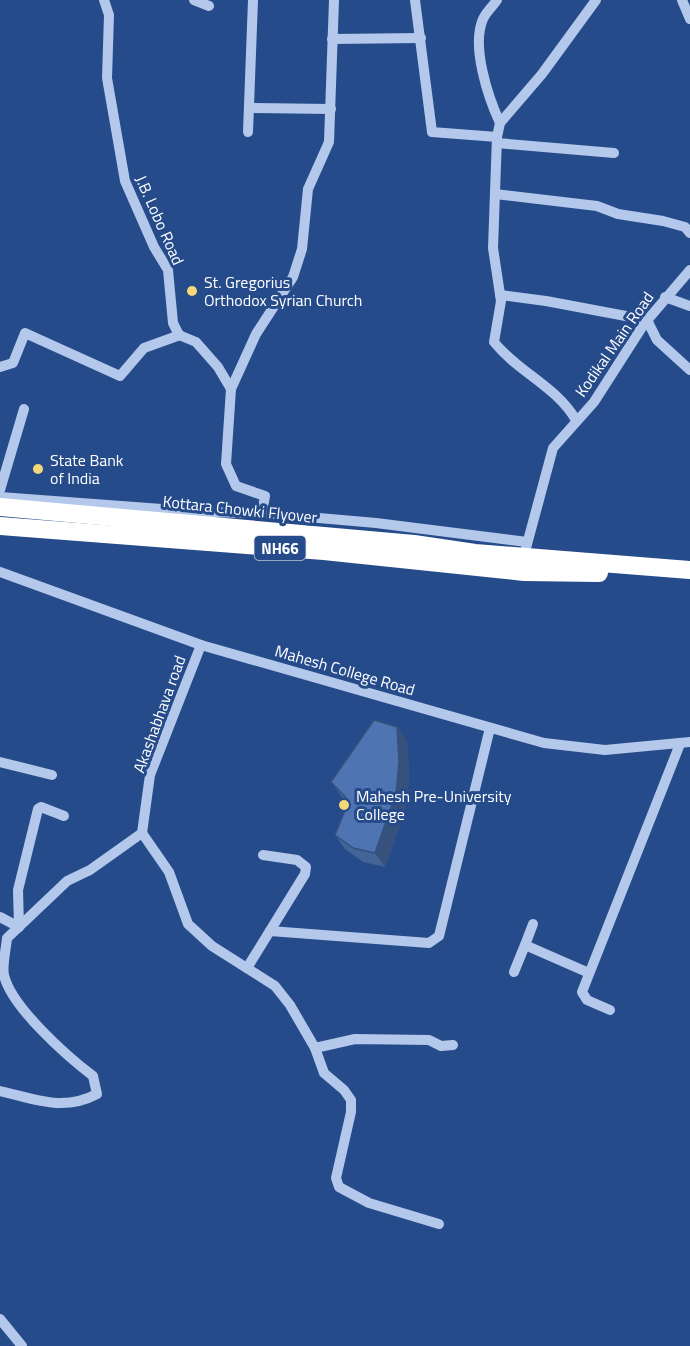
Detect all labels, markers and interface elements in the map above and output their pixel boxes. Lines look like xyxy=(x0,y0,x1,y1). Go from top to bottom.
street label: J.B. Lobo Road xyxy=(130,171,190,269)
place label: St. Gregorius Orthodox Syrian Church xyxy=(204,270,362,312)
marker: St. Gregorius Orthodox Syrian Church xyxy=(185,284,199,298)
street label: Kodikal Main Road xyxy=(569,286,659,402)
place label: State Bank of India xyxy=(50,448,124,490)
marker: State Bank of India xyxy=(31,462,45,476)
street label: Kottara Chowki Flyover xyxy=(162,489,319,529)
road number: NH66 xyxy=(254,536,306,560)
street label: Mahesh College Road xyxy=(272,639,418,701)
street label: Akashabhava road xyxy=(127,652,191,776)
place label: Mahesh Pre-University College xyxy=(356,784,512,826)
marker: Mahesh Pre-University College xyxy=(337,798,351,812)

